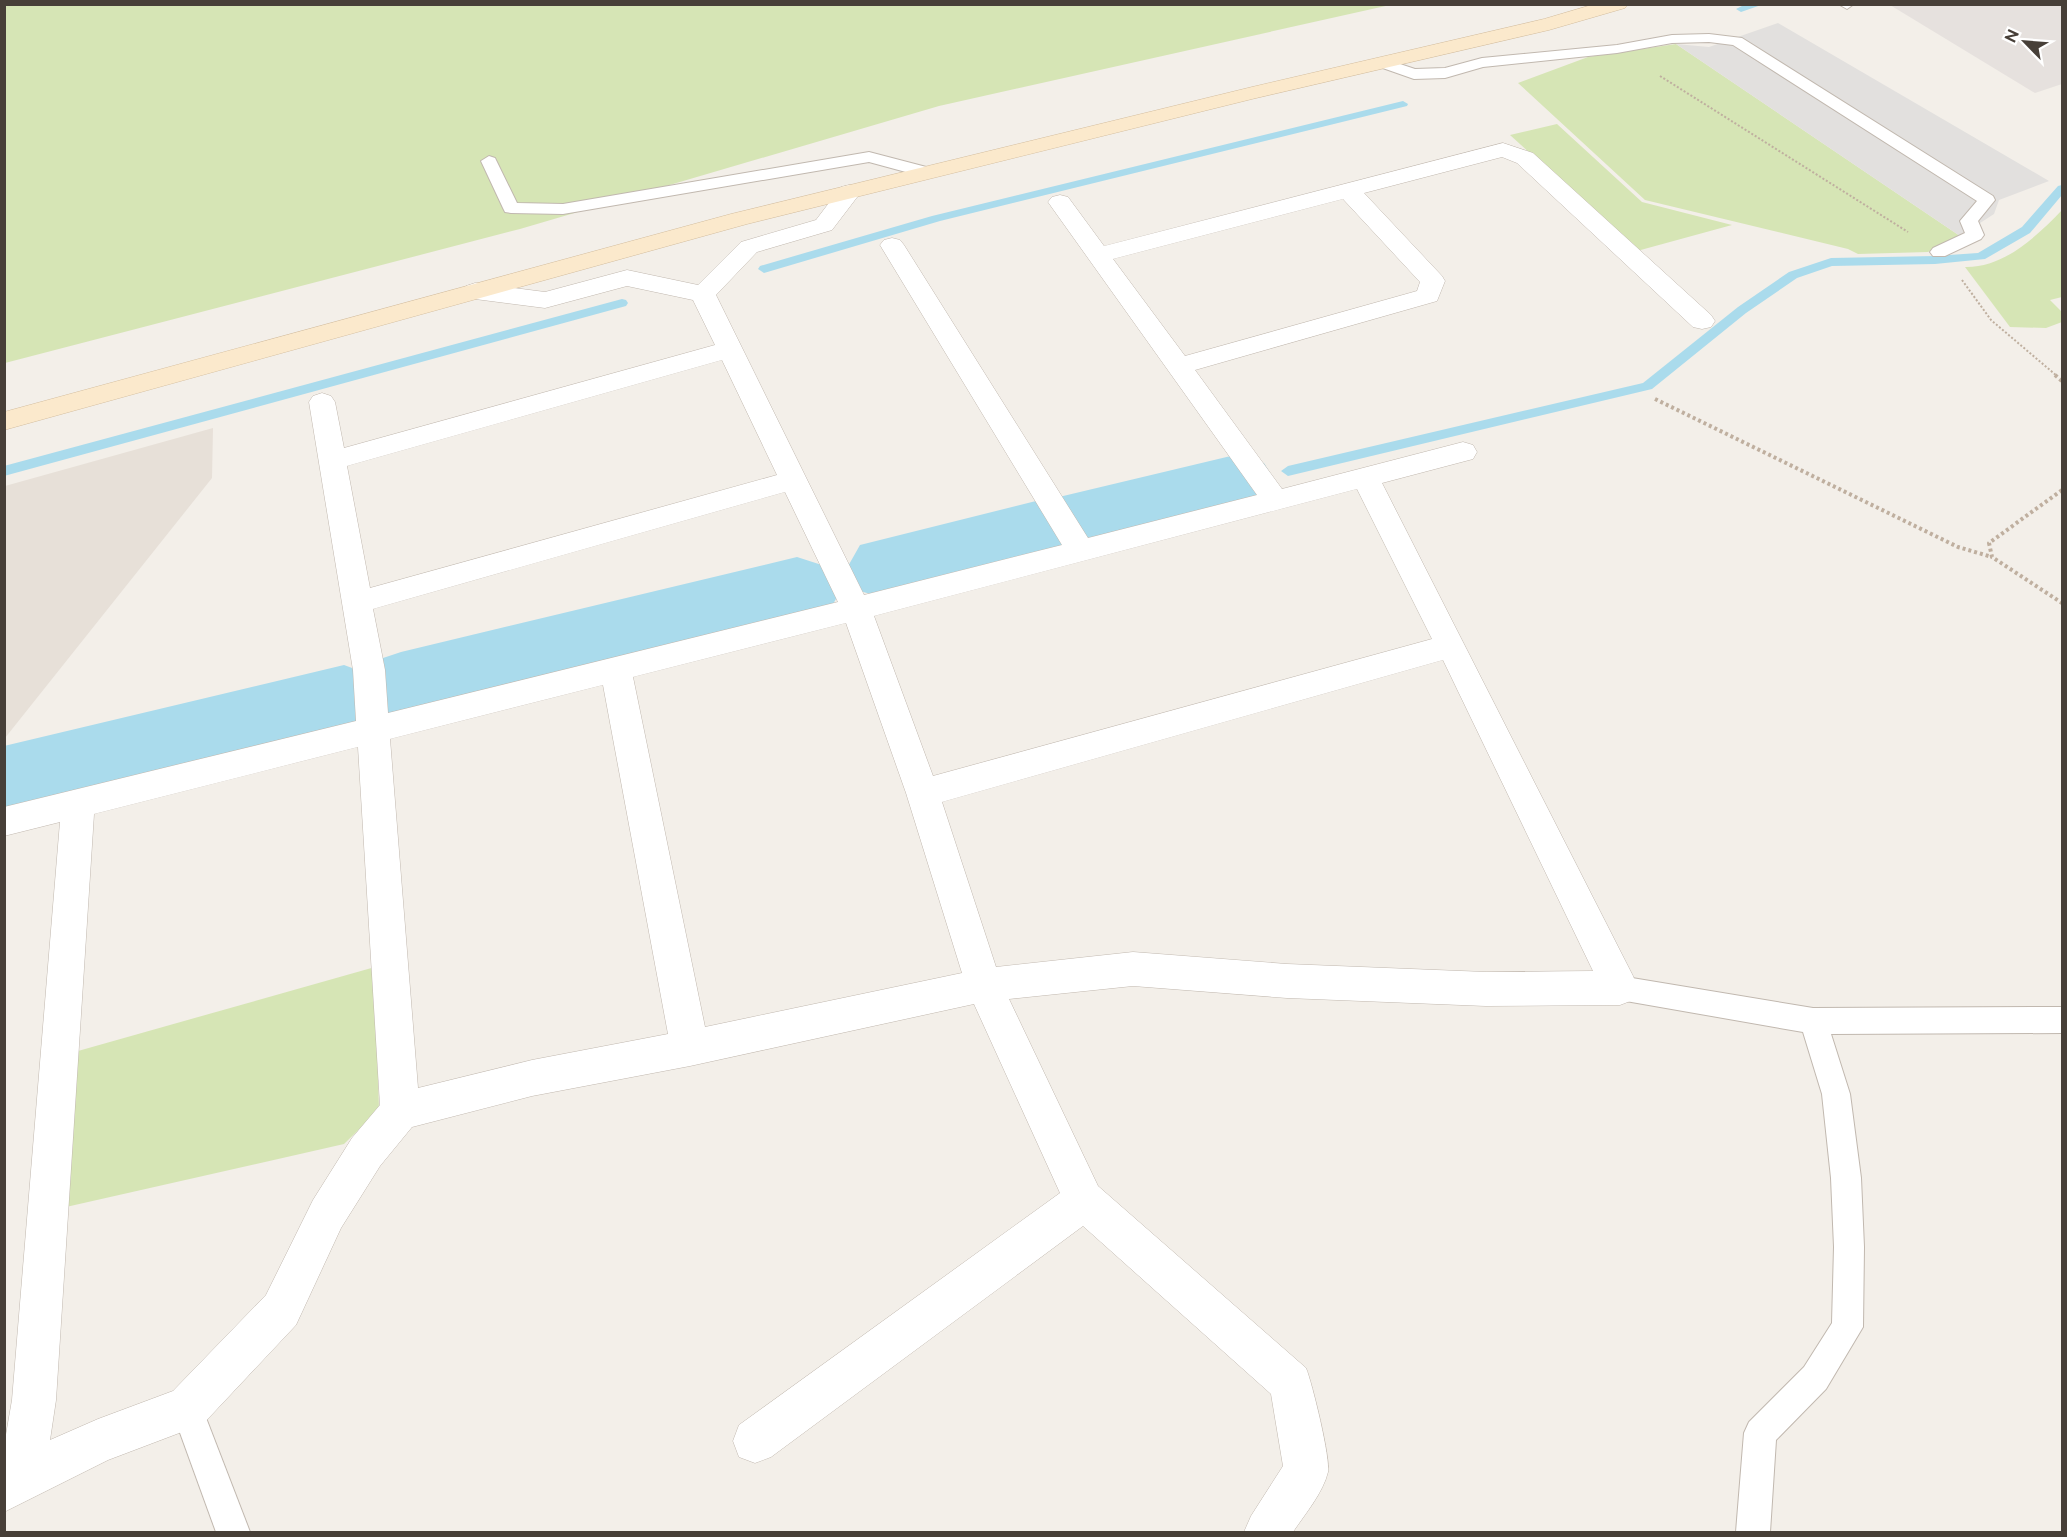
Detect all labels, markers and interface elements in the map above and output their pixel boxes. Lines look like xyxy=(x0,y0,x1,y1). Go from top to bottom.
north arrow xyxy=(1995,12,2055,72)
text: N xyxy=(2001,26,2023,45)

